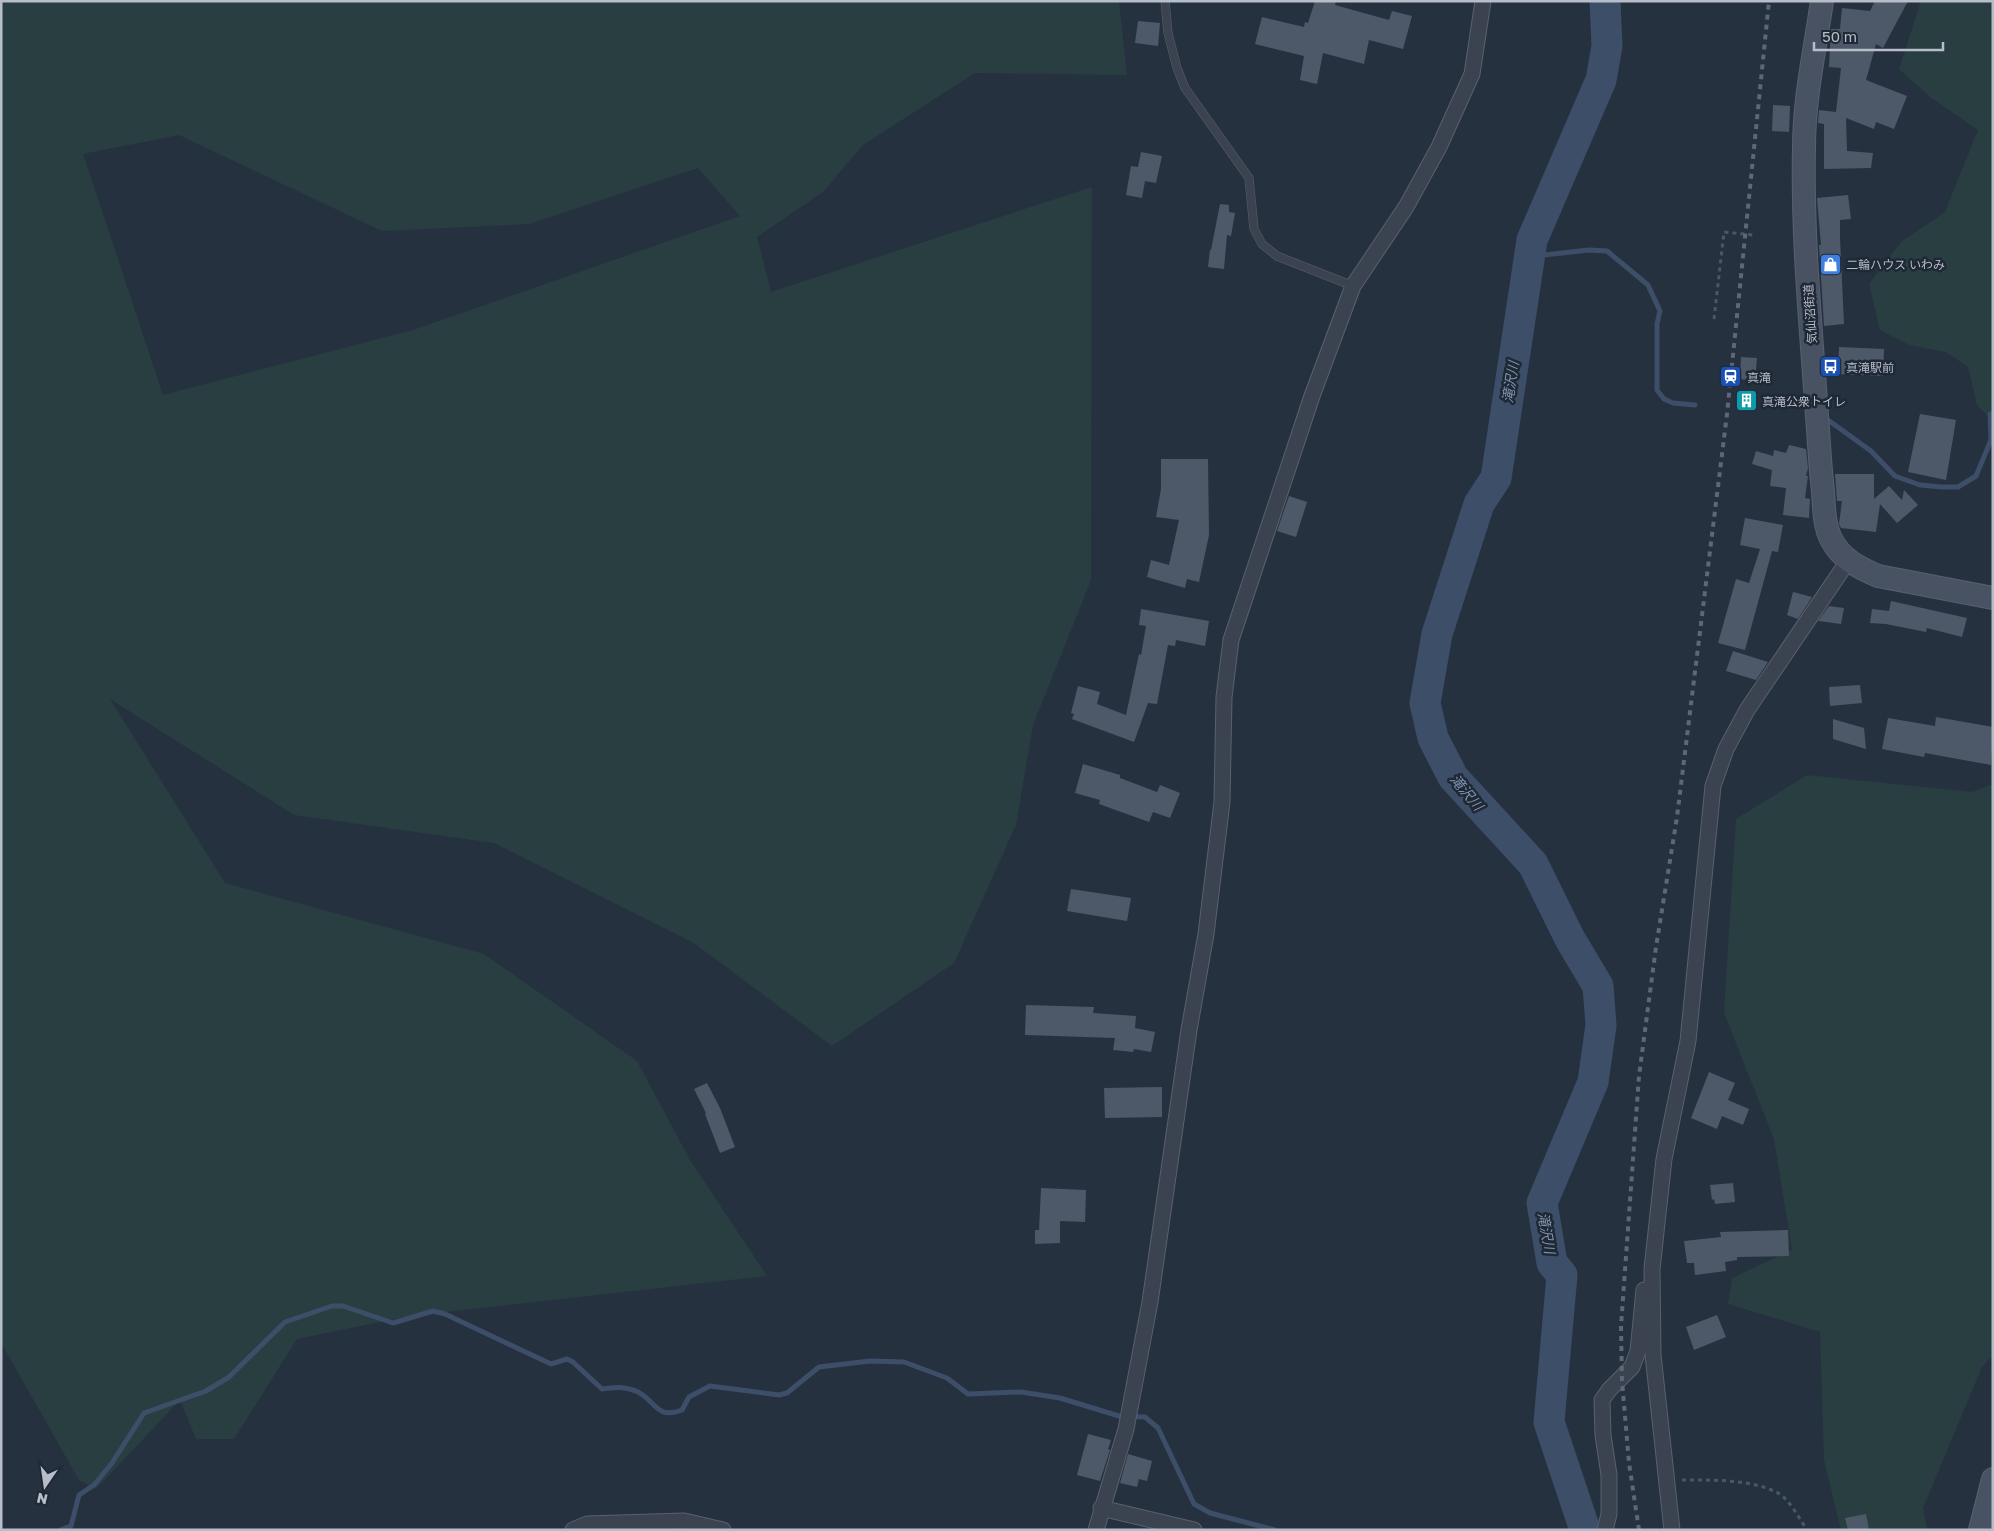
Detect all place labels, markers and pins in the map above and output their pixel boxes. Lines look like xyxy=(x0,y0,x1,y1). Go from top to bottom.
shop icon: 二輪ハウス いわみ xyxy=(1818,252,1842,276)
place label: 二輪ハウス いわみ xyxy=(1846,257,1945,272)
bus stop icon: 真滝駅前 xyxy=(1818,355,1842,379)
place label: 真滝駅前 xyxy=(1846,360,1894,375)
station icon: 真滝 xyxy=(1719,365,1743,389)
place label: 真滝 xyxy=(1747,370,1771,385)
building icon: 真滝公衆トイレ xyxy=(1734,389,1758,413)
place label: 真滝公衆トイレ xyxy=(1762,394,1846,409)

